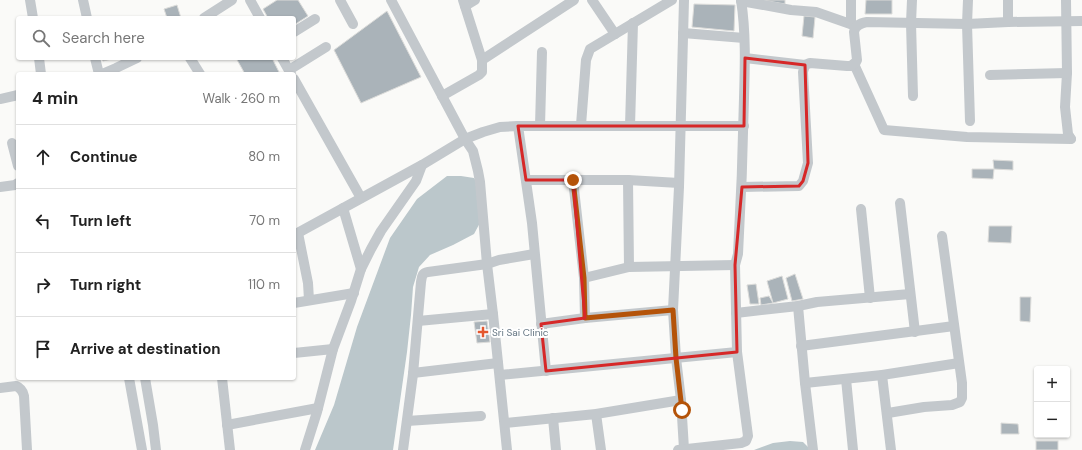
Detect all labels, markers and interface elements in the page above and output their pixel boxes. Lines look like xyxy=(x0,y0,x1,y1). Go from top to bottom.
search box xyxy=(16,16,296,60)
icon: search xyxy=(30,27,52,49)
text: Search here xyxy=(62,28,145,48)
text: 4 min xyxy=(32,87,78,109)
text: Walk · 260 m xyxy=(202,90,280,107)
icon: ahead xyxy=(32,146,54,168)
text: Continue xyxy=(70,147,138,167)
text: 80 m xyxy=(248,148,280,165)
route end xyxy=(564,171,582,189)
icon: left xyxy=(32,210,54,232)
text: Turn left xyxy=(70,211,131,231)
text: 70 m xyxy=(249,212,280,229)
icon: right xyxy=(32,274,54,296)
text: Turn right xyxy=(70,275,141,295)
text: 110 m xyxy=(248,276,280,293)
marker: Sri Sai Clinic xyxy=(477,326,489,338)
place label: Sri Sai Clinic xyxy=(492,326,549,339)
icon: arrive xyxy=(32,338,54,360)
text: Arrive at destination xyxy=(70,339,221,359)
map controls xyxy=(1034,366,1070,438)
button: + xyxy=(1034,366,1070,402)
route start xyxy=(673,401,691,419)
button: − xyxy=(1034,402,1070,438)

